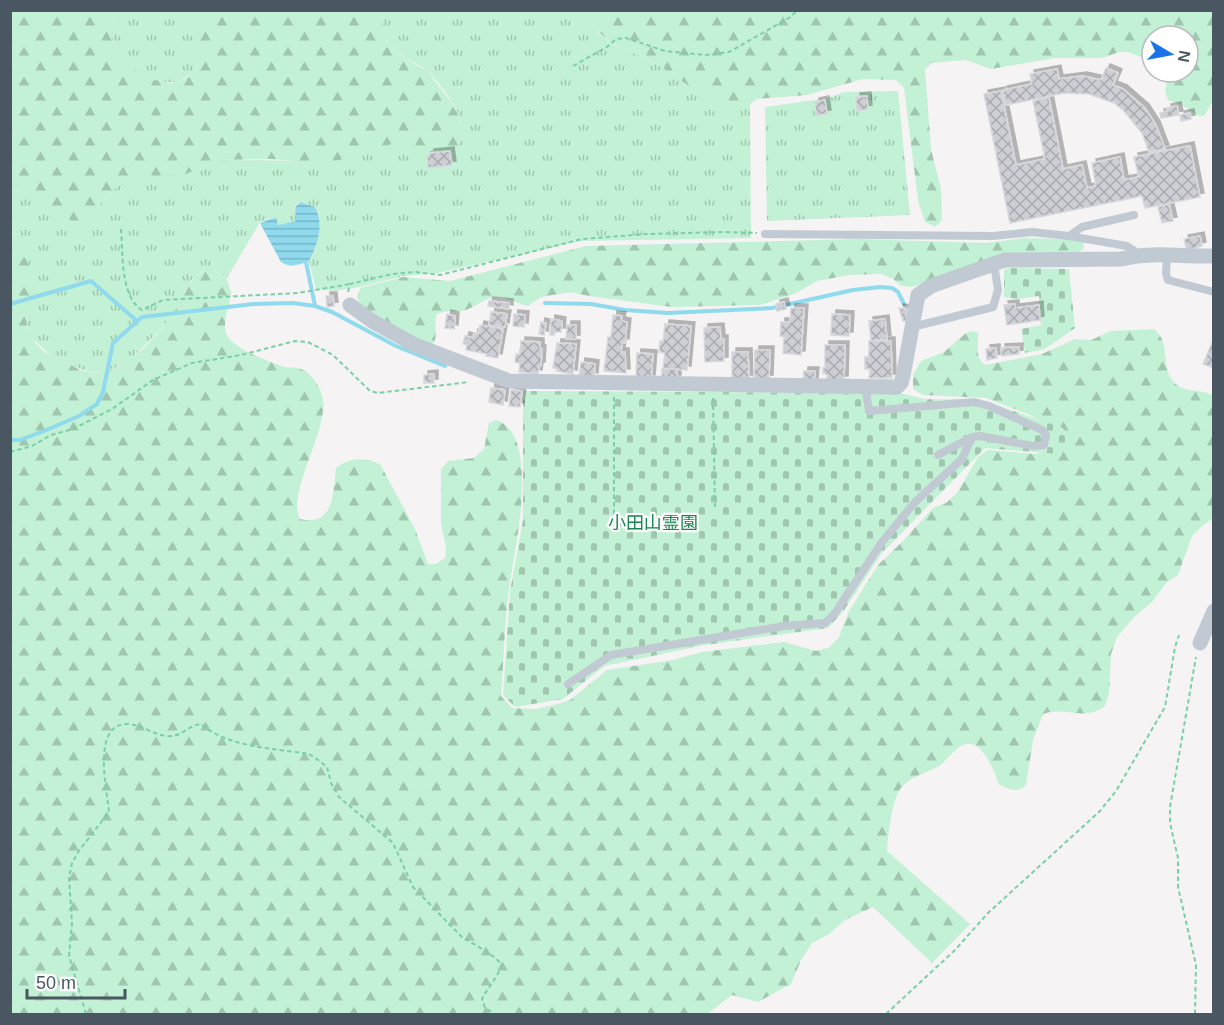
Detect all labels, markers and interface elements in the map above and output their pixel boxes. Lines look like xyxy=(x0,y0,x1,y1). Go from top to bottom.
north arrow xyxy=(1140,24,1200,84)
text: N xyxy=(1175,49,1194,64)
park label: 小田山霊園 xyxy=(608,513,698,533)
scale bar xyxy=(27,962,124,1000)
text: 50 m xyxy=(36,973,76,993)

